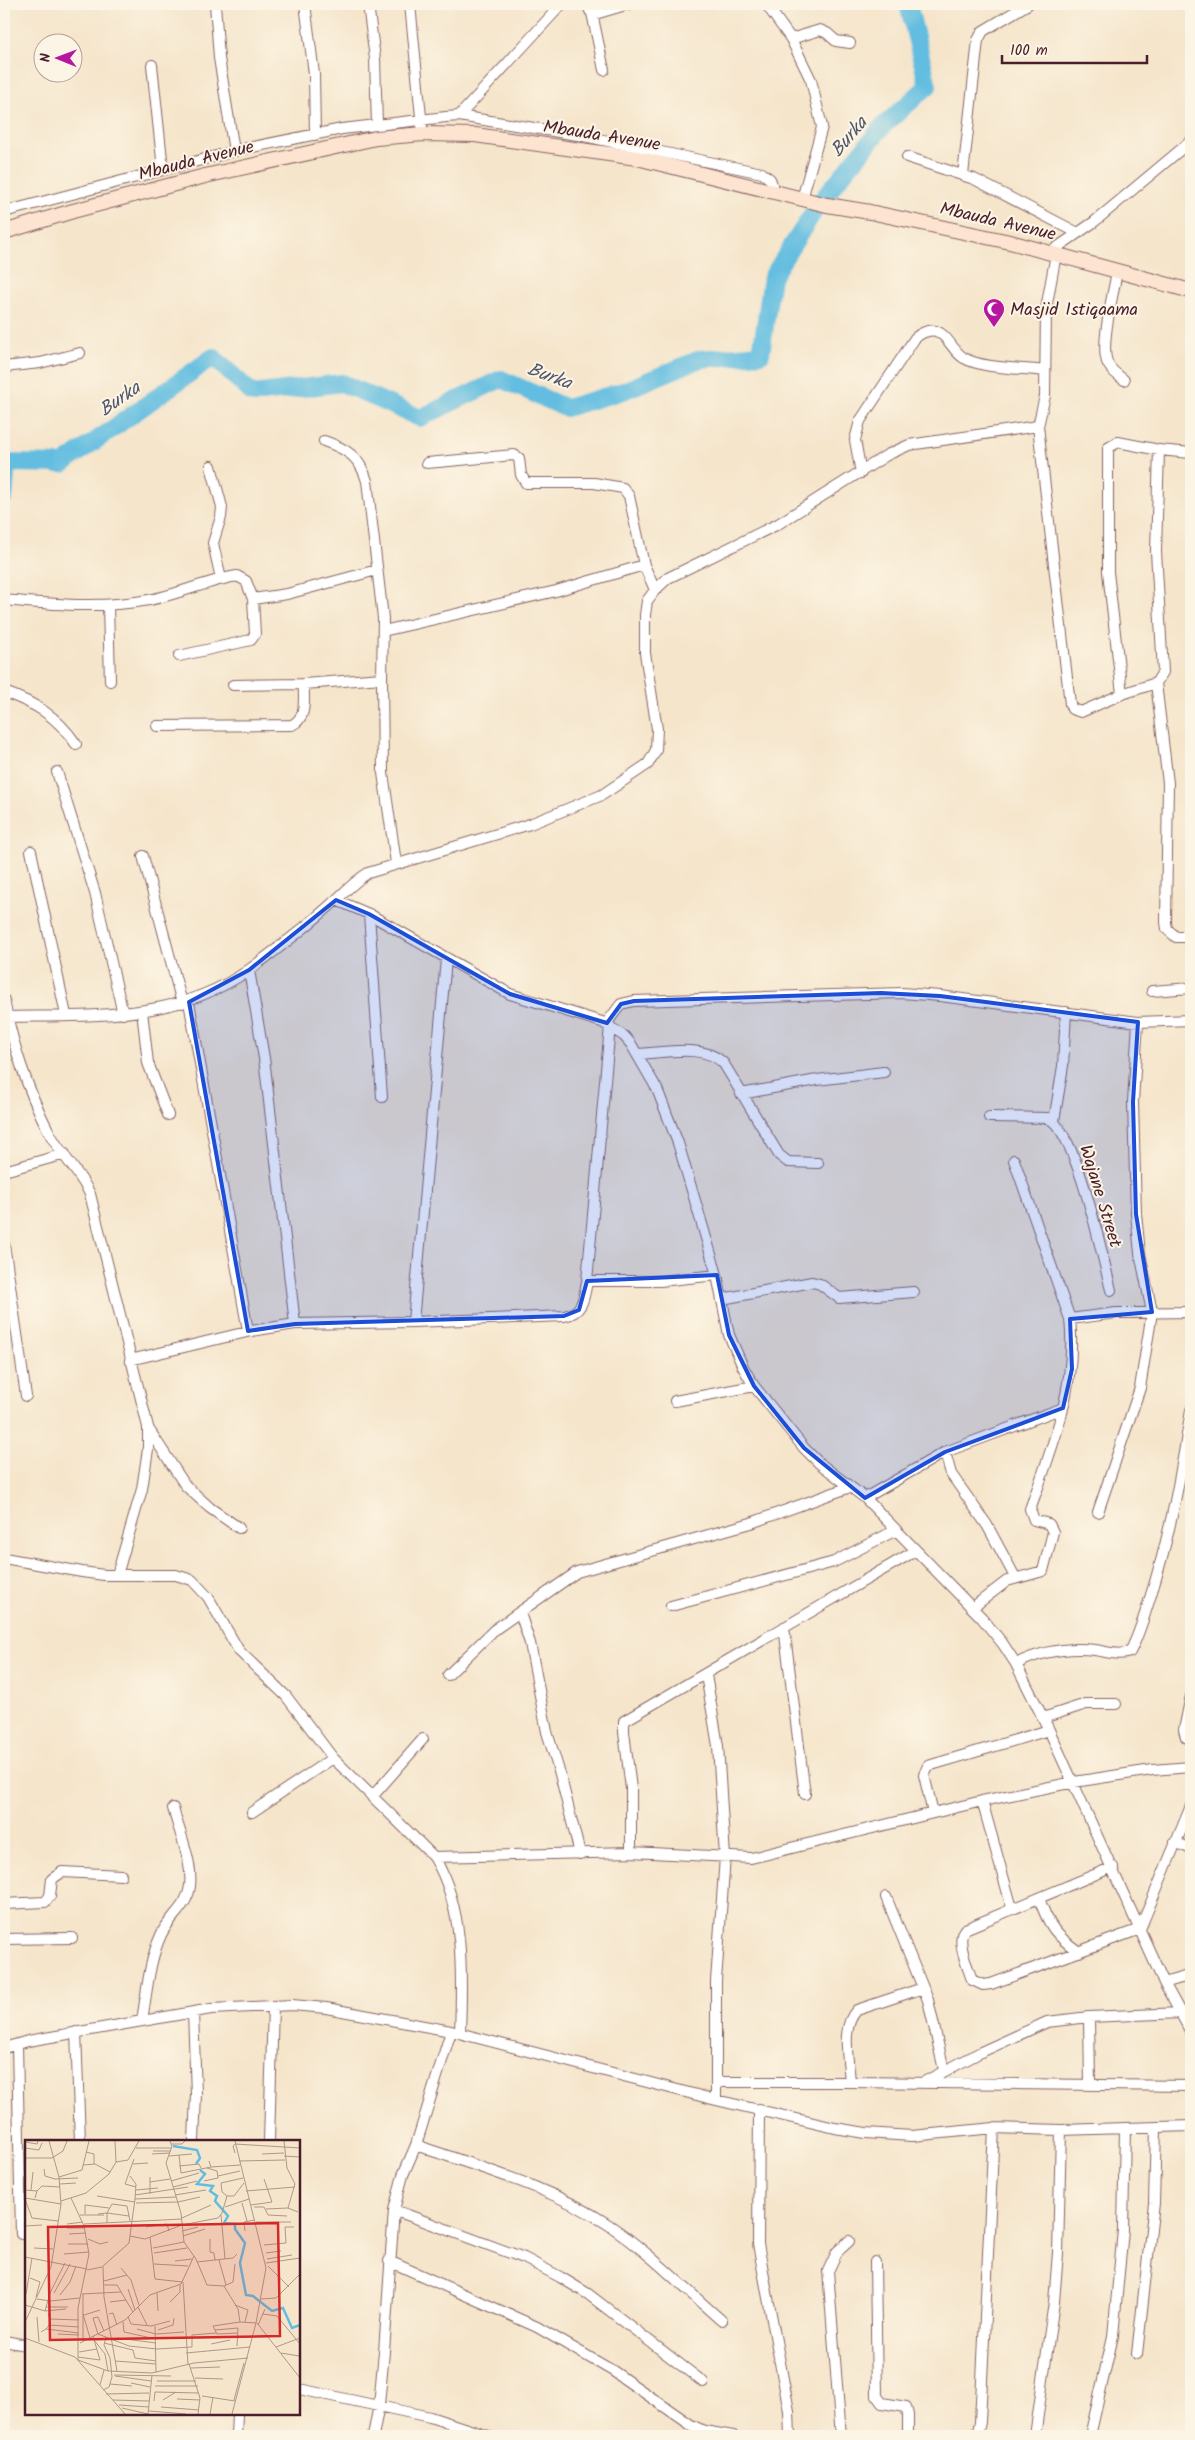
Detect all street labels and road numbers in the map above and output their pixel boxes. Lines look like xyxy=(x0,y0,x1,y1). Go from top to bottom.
street label: Mbauda Avenue xyxy=(541,113,663,160)
street label: Mbauda Avenue xyxy=(135,133,257,190)
street label: Mbauda Avenue xyxy=(937,195,1059,250)
street label: Wajane Street xyxy=(1070,1141,1129,1252)

